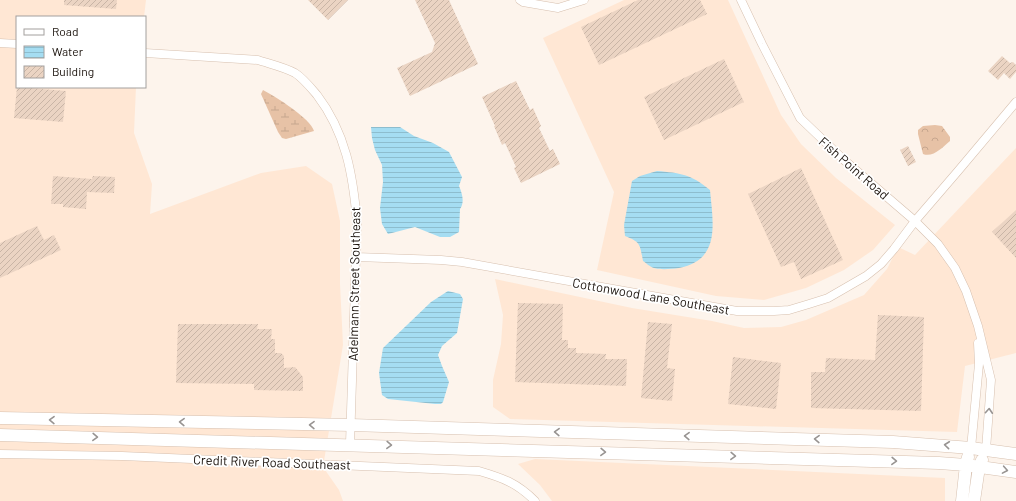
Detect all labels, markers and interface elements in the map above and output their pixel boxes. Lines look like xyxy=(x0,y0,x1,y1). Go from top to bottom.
legend xyxy=(16,16,146,88)
text: Road xyxy=(52,24,79,38)
text: Water xyxy=(52,44,84,58)
text: Building xyxy=(52,64,94,78)
street label: Fish Point Road xyxy=(816,133,892,203)
street label: Adelmann Street Southeast xyxy=(345,207,363,361)
street label: Cottonwood Lane Southeast xyxy=(571,274,731,318)
one-way arrow xyxy=(984,408,993,414)
one-way arrow xyxy=(49,416,55,424)
one-way arrow xyxy=(179,418,185,426)
one-way arrow xyxy=(309,421,315,429)
one-way arrow xyxy=(554,427,560,436)
one-way arrow xyxy=(684,431,690,440)
one-way arrow xyxy=(92,433,98,441)
one-way arrow xyxy=(814,435,820,444)
one-way arrow xyxy=(386,441,392,450)
one-way arrow xyxy=(944,441,950,450)
one-way arrow xyxy=(600,448,606,456)
street label: Credit River Road Southeast xyxy=(193,451,351,473)
one-way arrow xyxy=(730,452,736,460)
one-way arrow xyxy=(891,457,897,465)
one-way arrow xyxy=(1002,466,1008,474)

